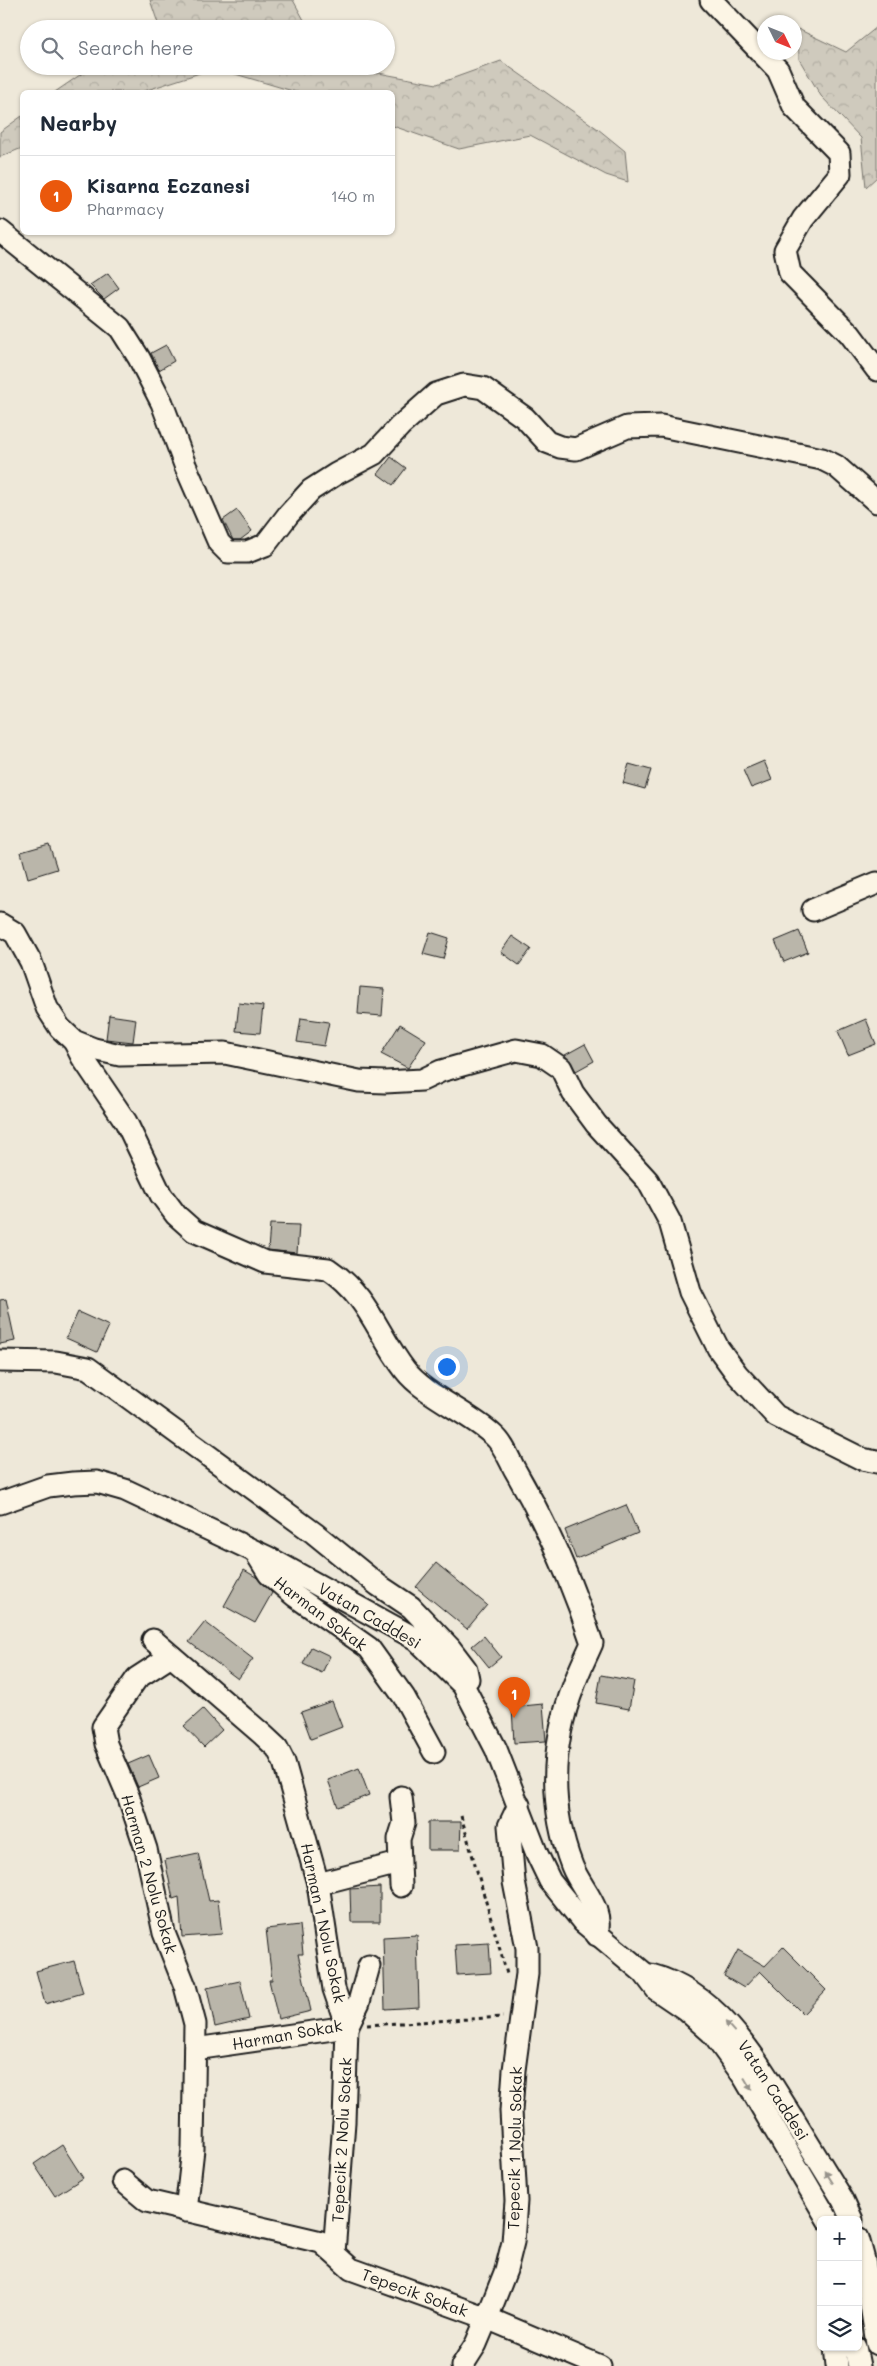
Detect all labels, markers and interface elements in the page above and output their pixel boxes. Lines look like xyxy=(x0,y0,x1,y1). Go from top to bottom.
north arrow xyxy=(757,15,802,60)
search box xyxy=(20,20,395,75)
icon: search xyxy=(38,34,66,62)
text: Search here xyxy=(78,35,194,60)
text: Nearby xyxy=(40,109,117,136)
text: Kisarna Eczanesi xyxy=(87,173,251,198)
text: 1 xyxy=(52,185,60,206)
text: 140 m xyxy=(331,185,375,206)
text: Pharmacy xyxy=(87,198,164,219)
your location xyxy=(434,1354,460,1380)
street label: Harman Sokak xyxy=(270,1571,372,1655)
street label: Vatan Caddesi xyxy=(315,1577,425,1653)
pin: 1 xyxy=(498,1677,530,1718)
street label: Harman 2 Nolu Sokak xyxy=(117,1792,183,1956)
street label: Harman 1 Nolu Sokak xyxy=(297,1841,351,2005)
street label: Harman Sokak xyxy=(230,2014,344,2054)
one-way arrow xyxy=(724,2021,736,2033)
street label: Vatan Caddesi xyxy=(734,2036,814,2144)
street label: Tepecik 2 Nolu Sokak xyxy=(326,2057,356,2223)
street label: Tepecik 1 Nolu Sokak xyxy=(502,2066,526,2230)
one-way arrow xyxy=(743,2077,752,2090)
one-way arrow xyxy=(824,2170,833,2183)
map controls xyxy=(817,2216,862,2351)
button: + xyxy=(817,2216,862,2261)
button: − xyxy=(817,2261,862,2306)
street label: Tepecik Sokak xyxy=(359,2263,471,2321)
button: layers xyxy=(817,2306,862,2351)

